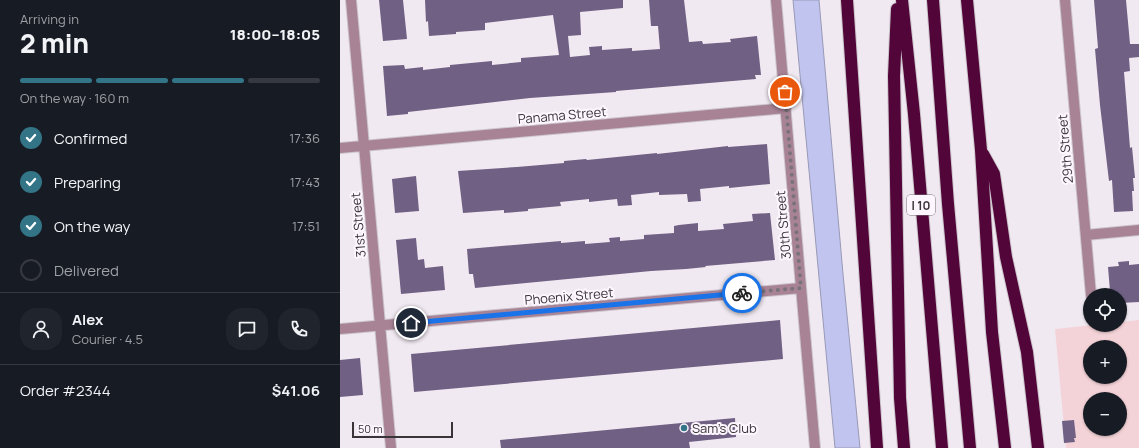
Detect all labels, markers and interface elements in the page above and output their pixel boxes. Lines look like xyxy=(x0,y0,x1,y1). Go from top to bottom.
text: Arriving in xyxy=(20,10,79,28)
text: 18:00–18:05 xyxy=(230,24,320,45)
text: 2 min xyxy=(20,25,89,61)
pin xyxy=(768,75,802,109)
icon: bag xyxy=(774,81,796,103)
text: On the way · 160 m xyxy=(20,89,129,107)
street label: Panama Street xyxy=(517,102,607,128)
street label: 29th Street xyxy=(1053,114,1077,184)
icon: check xyxy=(20,127,42,149)
text: Confirmed xyxy=(54,128,127,149)
text: 17:36 xyxy=(289,129,320,147)
icon: check xyxy=(20,171,42,193)
text: Preparing xyxy=(54,172,121,193)
text: 17:43 xyxy=(290,173,320,191)
street label: 30th Street xyxy=(771,190,795,260)
street label: 31st Street xyxy=(346,192,370,258)
road number: I 10 xyxy=(907,195,935,215)
icon: check xyxy=(20,215,42,237)
text: On the way xyxy=(54,216,130,237)
text: 17:51 xyxy=(292,217,320,235)
text: Delivered xyxy=(54,260,119,281)
courier xyxy=(722,273,762,313)
icon: bike xyxy=(731,282,753,304)
street label: Phoenix Street xyxy=(524,283,614,309)
map controls xyxy=(1083,288,1127,436)
button: locate xyxy=(1083,288,1127,332)
pin xyxy=(394,306,428,340)
button: person xyxy=(20,308,62,350)
button: chat xyxy=(226,308,268,350)
button: phone xyxy=(278,308,320,350)
text: Alex xyxy=(72,309,103,330)
icon: home xyxy=(400,312,422,334)
text: Courier · 4.5 xyxy=(72,330,143,348)
button: + xyxy=(1083,340,1127,384)
text: Order #2344 xyxy=(20,380,111,401)
text: $41.06 xyxy=(272,380,320,401)
button: − xyxy=(1083,392,1127,436)
place label: Sam's Club xyxy=(692,419,757,437)
scale bar xyxy=(352,420,453,439)
text: 50 m xyxy=(358,421,383,436)
marker: Sam's Club xyxy=(679,423,689,433)

